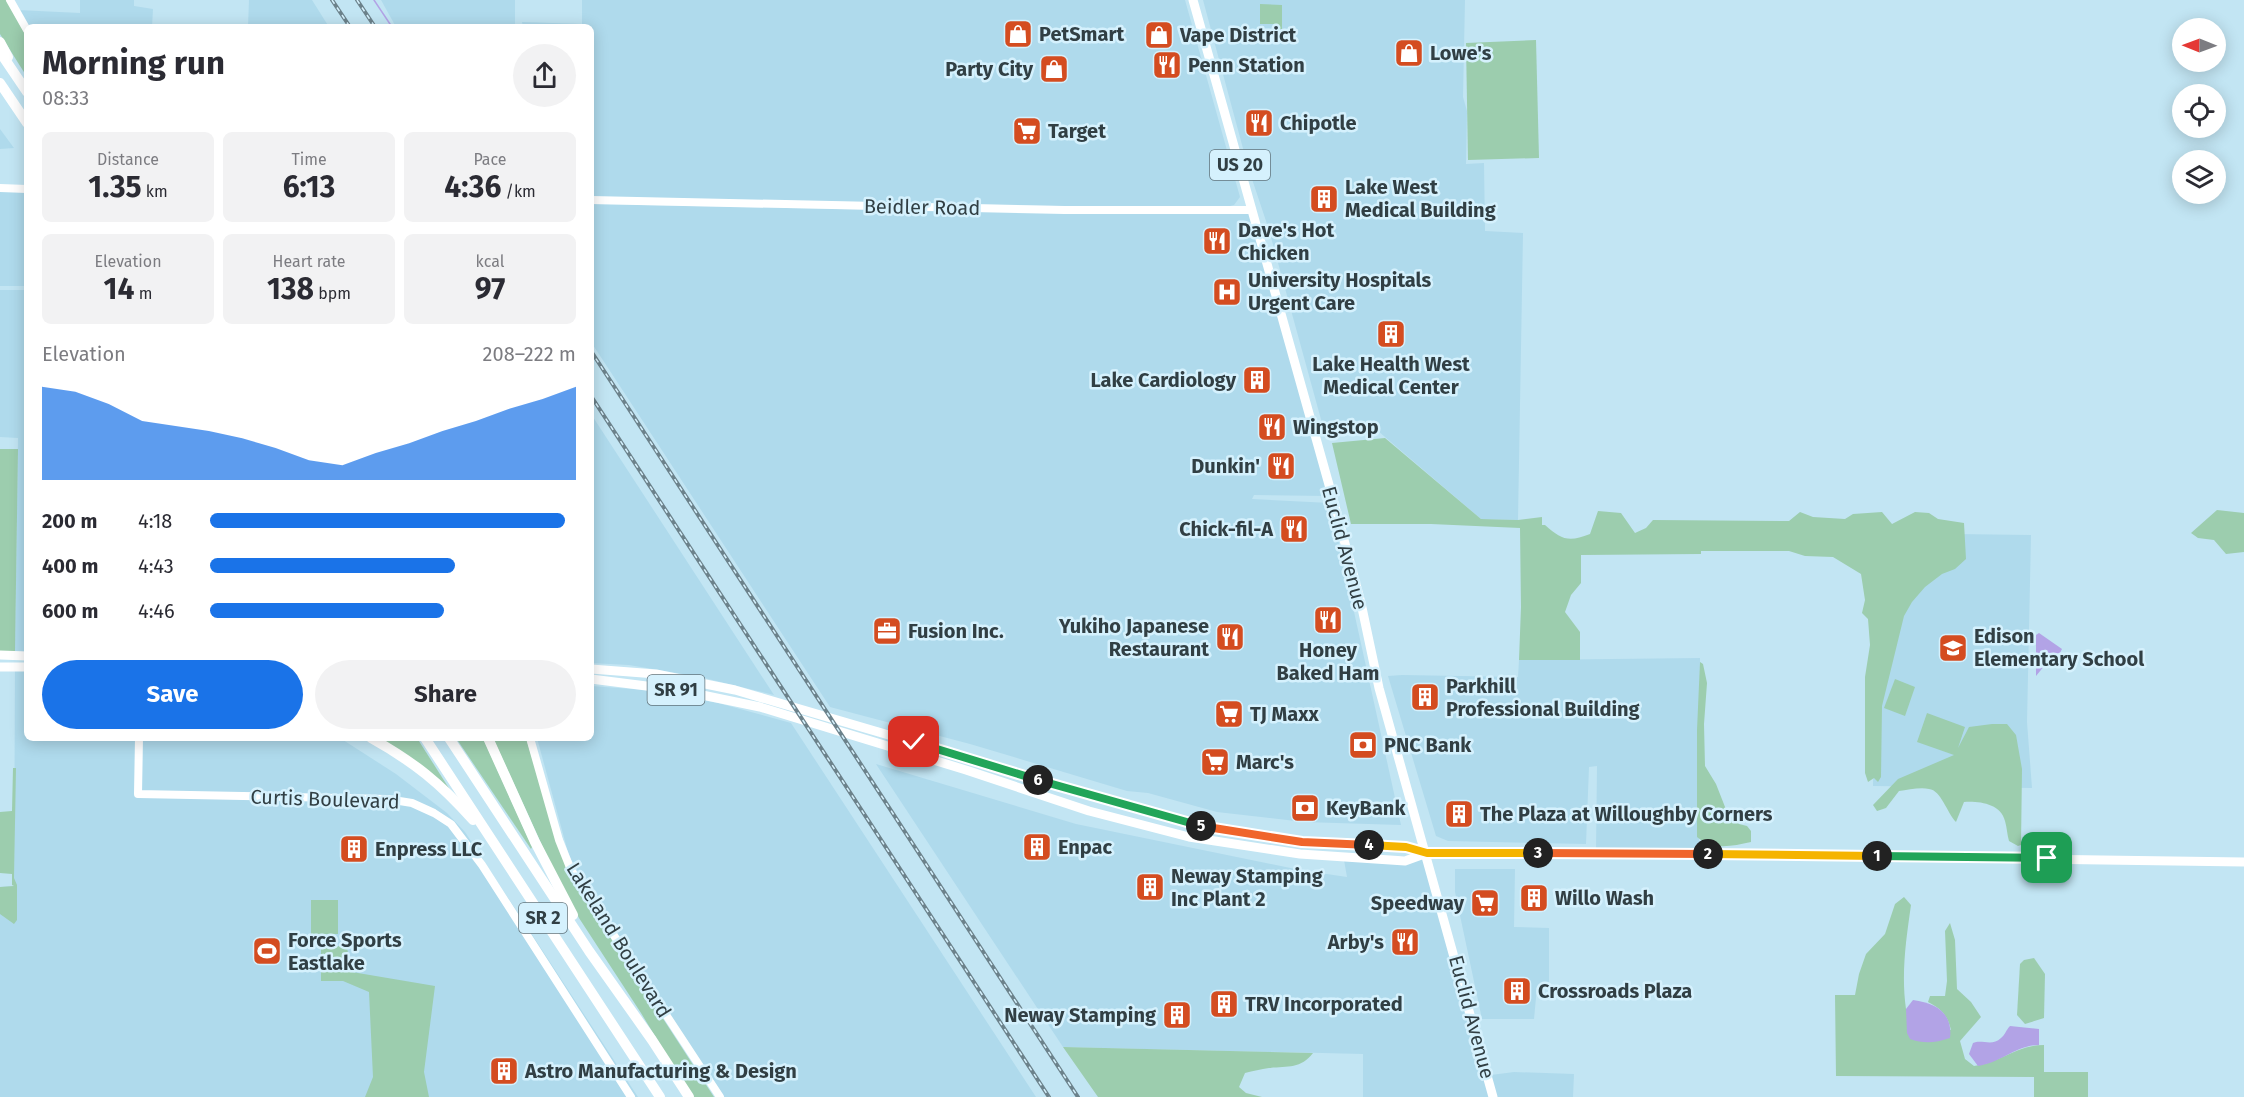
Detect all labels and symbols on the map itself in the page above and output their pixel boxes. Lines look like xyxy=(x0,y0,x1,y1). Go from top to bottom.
shop icon: PetSmart xyxy=(1002,18,1034,50)
north arrow xyxy=(2172,18,2226,72)
shop icon: Vape District xyxy=(1143,19,1175,51)
place label: PetSmart xyxy=(1039,22,1124,46)
place label: Vape District xyxy=(1179,23,1297,47)
shop icon: Lowe's xyxy=(1393,37,1425,69)
place label: Lowe's xyxy=(1430,41,1492,65)
restaurant icon: Penn Station xyxy=(1151,49,1183,81)
shop icon: Party City xyxy=(1038,53,1070,85)
place label: Penn Station xyxy=(1188,53,1305,77)
place label: Party City xyxy=(945,57,1034,81)
restaurant icon: Chipotle xyxy=(1243,107,1275,139)
place label: Chipotle xyxy=(1280,111,1357,135)
supermarket icon: Target xyxy=(1011,115,1043,147)
place label: Target xyxy=(1048,119,1106,143)
road number: US 20 xyxy=(1210,150,1270,180)
place label: Lake West Medical Building xyxy=(1345,175,1497,222)
building icon: Lake West Medical Building xyxy=(1308,183,1340,215)
street label: Beidler Road xyxy=(864,194,980,220)
place label: Dave's Hot Chicken xyxy=(1238,218,1334,265)
restaurant icon: Dave's Hot Chicken xyxy=(1201,225,1233,257)
place label: University Hospitals Urgent Care xyxy=(1248,268,1432,315)
hospital icon: University Hospitals Urgent Care xyxy=(1211,276,1243,308)
building icon: Lake Health West Medical Center xyxy=(1375,318,1407,350)
place label: Lake Health West Medical Center xyxy=(1312,352,1470,399)
building icon: Lake Cardiology xyxy=(1241,364,1273,396)
place label: Lake Cardiology xyxy=(1091,368,1237,392)
restaurant icon: Wingstop xyxy=(1256,411,1288,443)
place label: Wingstop xyxy=(1293,415,1379,439)
restaurant icon: Dunkin' xyxy=(1265,450,1297,482)
place label: Dunkin' xyxy=(1191,454,1260,478)
street label: Euclid Avenue xyxy=(1317,484,1373,612)
restaurant icon: Chick-fil-A xyxy=(1278,513,1310,545)
place label: Chick-fil-A xyxy=(1179,517,1274,541)
restaurant icon: Honey Baked Ham xyxy=(1312,604,1344,636)
place label: Yukiho Japanese Restaurant xyxy=(1058,614,1209,661)
office icon: Fusion Inc. xyxy=(871,615,903,647)
place label: Fusion Inc. xyxy=(908,619,1004,643)
restaurant icon: Yukiho Japanese Restaurant xyxy=(1214,621,1246,653)
place label: Edison Elementary School xyxy=(1974,624,2144,671)
school or university icon: Edison Elementary School xyxy=(1937,632,1969,664)
place label: Honey Baked Ham xyxy=(1276,638,1380,685)
place label: Parkhill Professional Building xyxy=(1446,674,1641,721)
road number: SR 91 xyxy=(648,675,704,705)
building icon: Parkhill Professional Building xyxy=(1409,681,1441,713)
supermarket icon: TJ Maxx xyxy=(1213,698,1245,730)
place label: TJ Maxx xyxy=(1250,702,1319,726)
pin xyxy=(888,716,939,767)
bank icon: PNC Bank xyxy=(1347,729,1379,761)
place label: PNC Bank xyxy=(1384,733,1472,757)
supermarket icon: Marc's xyxy=(1199,746,1231,778)
place label: Marc's xyxy=(1236,750,1294,774)
pin: 6 xyxy=(1023,765,1053,795)
street label: Curtis Boulevard xyxy=(250,784,400,814)
bank icon: KeyBank xyxy=(1289,792,1321,824)
place label: KeyBank xyxy=(1326,796,1406,820)
building icon: The Plaza at Willoughby Corners xyxy=(1443,798,1475,830)
place label: The Plaza at Willoughby Corners xyxy=(1480,802,1773,826)
pin: 5 xyxy=(1186,811,1216,841)
pin: 4 xyxy=(1354,830,1384,860)
building icon: Enpac xyxy=(1021,831,1053,863)
pin xyxy=(2021,832,2072,883)
building icon: Enpress LLC xyxy=(338,833,370,865)
place label: Enpac xyxy=(1058,835,1113,859)
place label: Enpress LLC xyxy=(375,837,483,861)
pin: 3 xyxy=(1523,838,1553,868)
pin: 2 xyxy=(1693,839,1723,869)
pin: 1 xyxy=(1862,841,1892,871)
street label: Lakeland Boulevard xyxy=(561,858,677,1022)
place label: Neway Stamping Inc Plant 2 xyxy=(1171,864,1324,911)
building icon: Neway Stamping Inc Plant 2 xyxy=(1134,871,1166,903)
building icon: Willo Wash xyxy=(1518,882,1550,914)
place label: Willo Wash xyxy=(1555,886,1654,910)
supermarket icon: Speedway xyxy=(1469,887,1501,919)
place label: Speedway xyxy=(1371,891,1465,915)
road number: SR 2 xyxy=(519,903,567,933)
restaurant icon: Arby's xyxy=(1389,926,1421,958)
place label: Force Sports Eastlake xyxy=(288,928,402,975)
place label: Arby's xyxy=(1327,930,1384,954)
sports icon: Force Sports Eastlake xyxy=(251,935,283,967)
street label: Euclid Avenue xyxy=(1444,953,1500,1081)
building icon: Crossroads Plaza xyxy=(1501,975,1533,1007)
place label: Crossroads Plaza xyxy=(1538,979,1692,1003)
building icon: TRV Incorporated xyxy=(1208,988,1240,1020)
place label: TRV Incorporated xyxy=(1245,992,1403,1016)
building icon: Neway Stamping xyxy=(1161,999,1193,1031)
place label: Neway Stamping xyxy=(1004,1003,1157,1027)
building icon: Astro Manufacturing & Design xyxy=(488,1055,520,1087)
place label: Astro Manufacturing & Design xyxy=(524,1059,797,1083)

